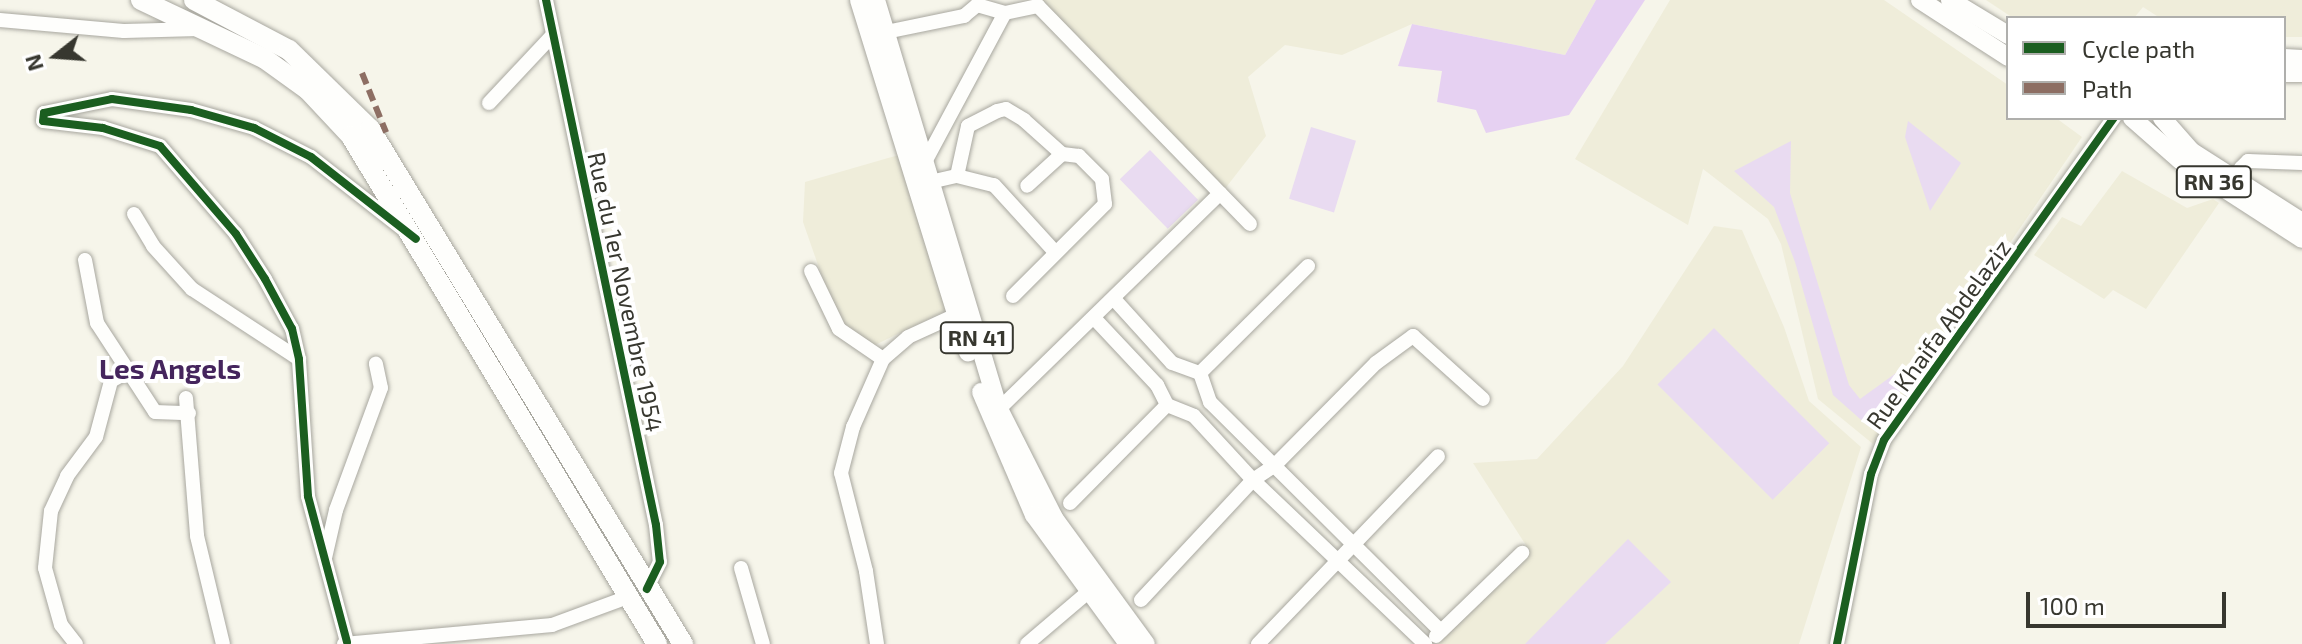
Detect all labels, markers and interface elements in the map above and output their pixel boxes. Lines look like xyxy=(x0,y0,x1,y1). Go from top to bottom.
north arrow xyxy=(16,16,96,96)
legend xyxy=(2006,16,2286,120)
text: Cycle path xyxy=(2082,34,2195,63)
text: N xyxy=(18,52,48,74)
text: Path xyxy=(2082,74,2132,103)
street label: Rue du 1er Novembre 1954 xyxy=(582,149,670,435)
road number: RN 36 xyxy=(2174,164,2254,200)
street label: Rue Khaifa Abdelaziz xyxy=(1859,233,2017,435)
road number: RN 41 xyxy=(939,320,1015,356)
district label: Les Angels xyxy=(99,351,241,385)
scale bar xyxy=(2030,576,2230,626)
text: 100 m xyxy=(2040,591,2105,620)

